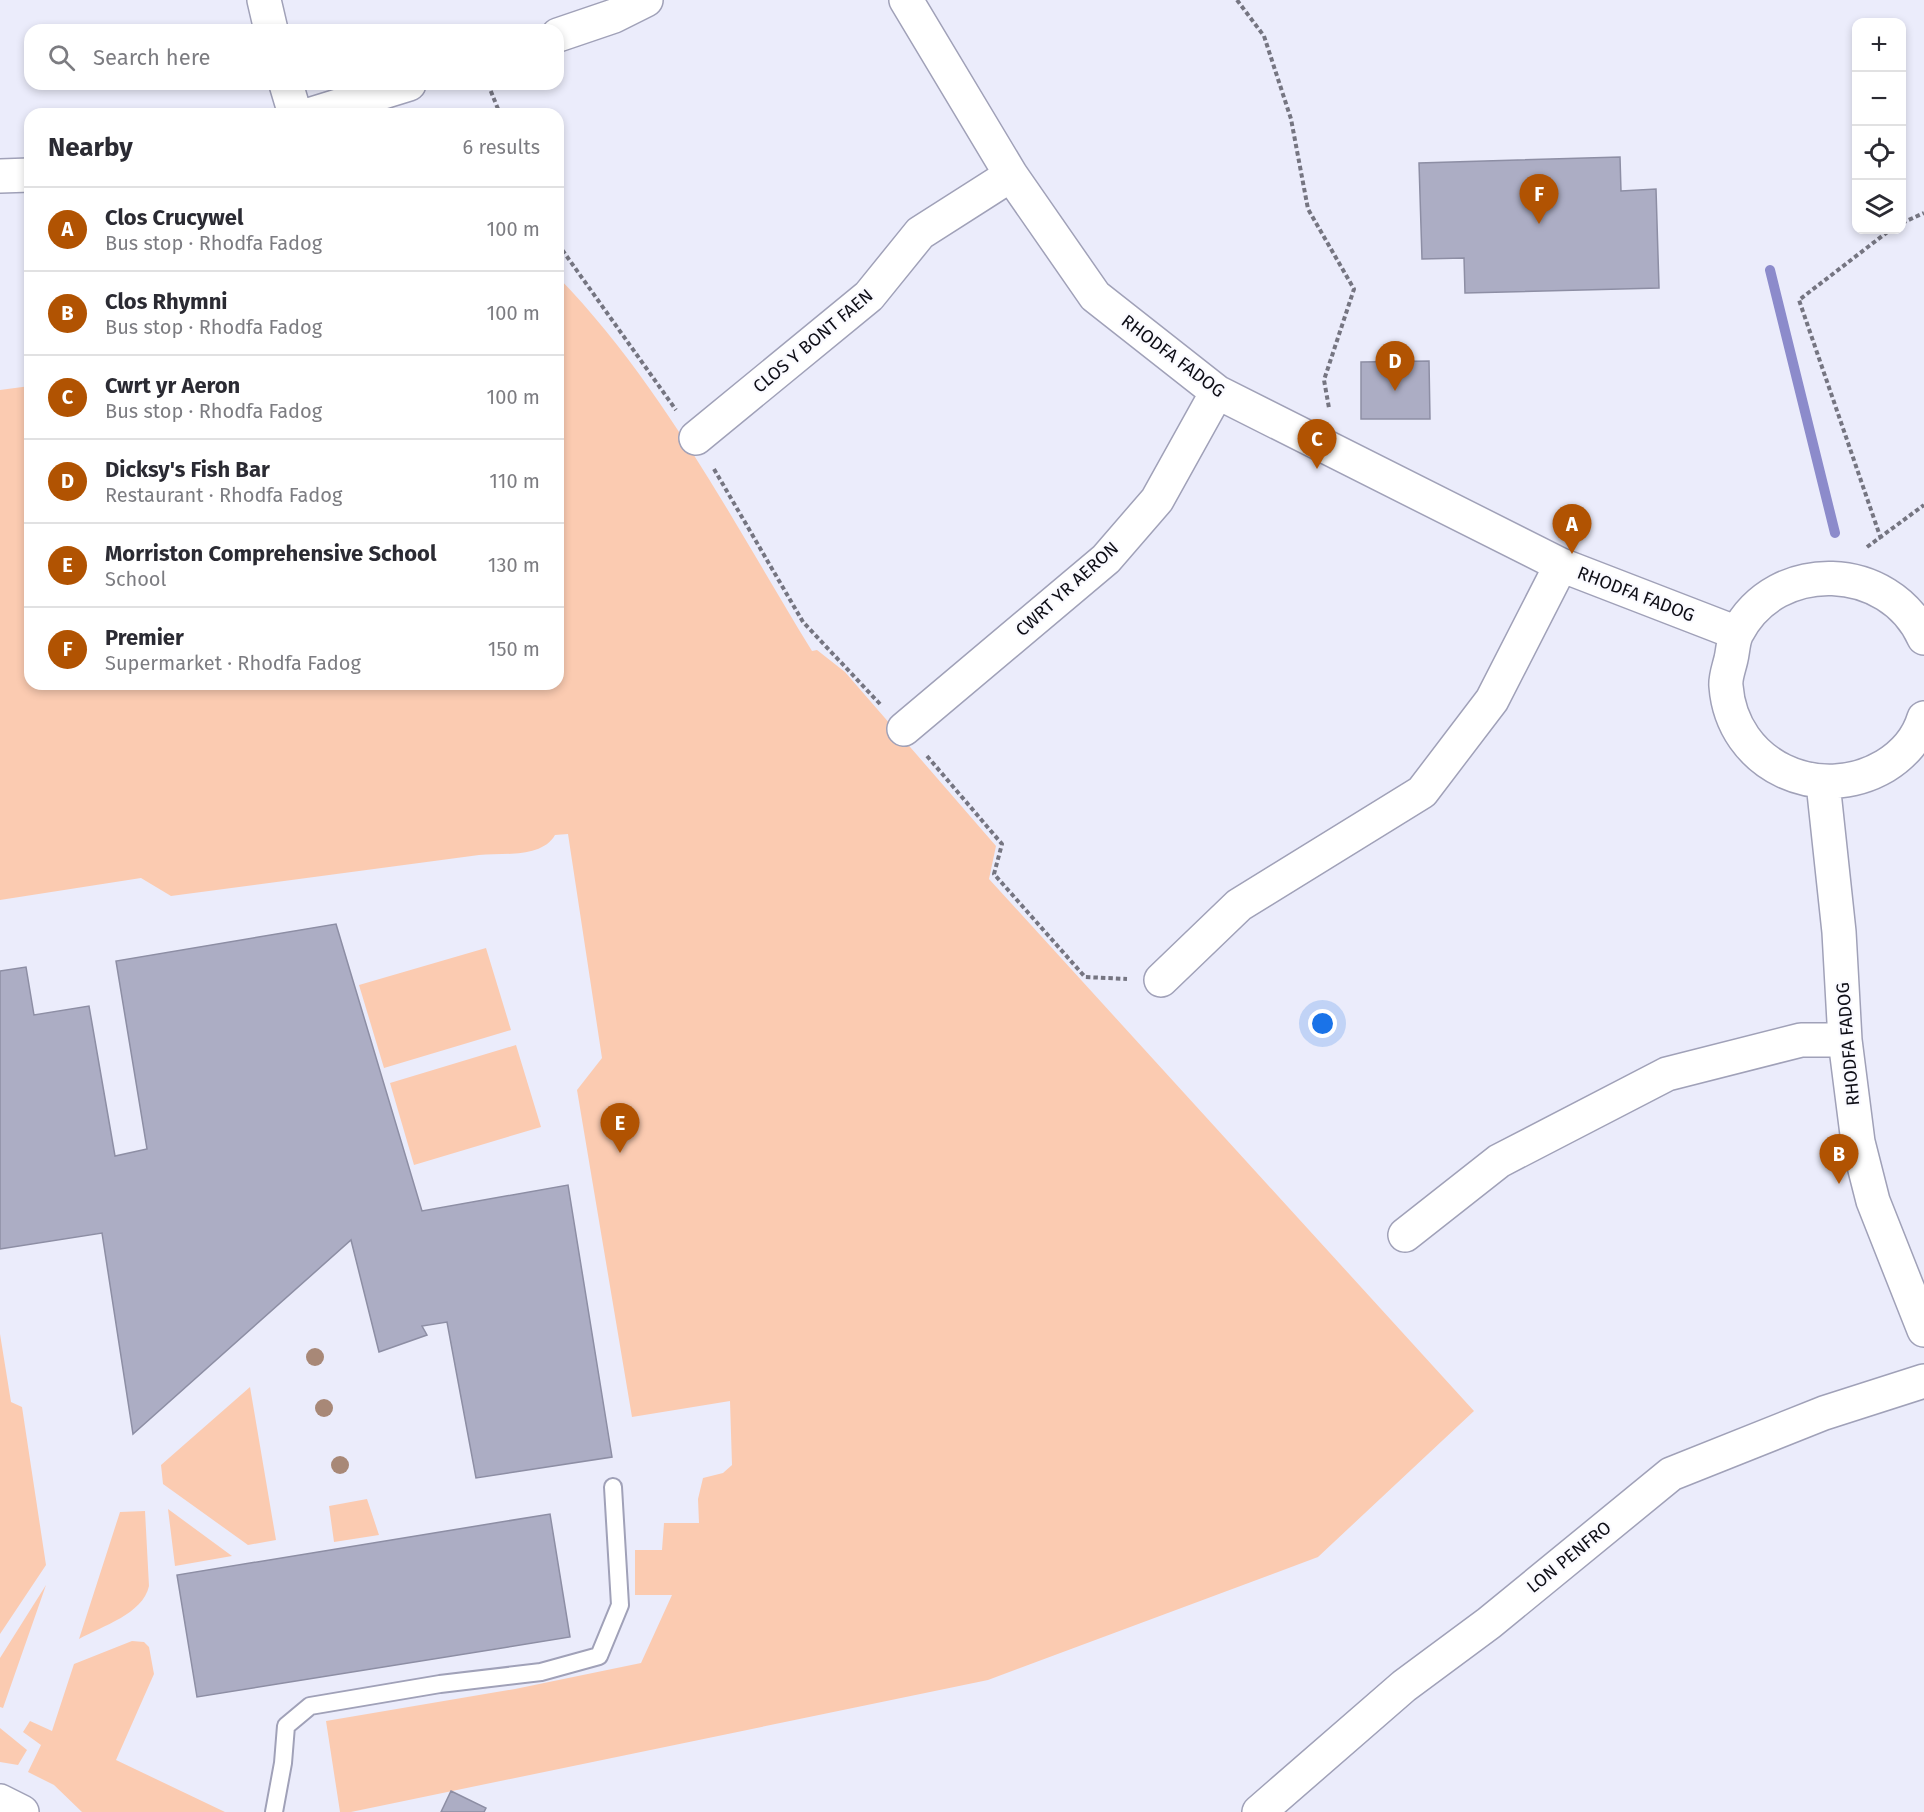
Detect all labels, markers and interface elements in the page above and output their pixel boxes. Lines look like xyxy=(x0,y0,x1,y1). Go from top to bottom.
map controls xyxy=(1852,18,1906,234)
button: + xyxy=(1852,18,1906,72)
search box xyxy=(24,24,564,90)
icon: search xyxy=(45,41,78,74)
text: Search here xyxy=(93,44,211,71)
button: − xyxy=(1852,72,1906,126)
button: locate xyxy=(1852,126,1906,180)
text: Nearby xyxy=(48,132,133,163)
text: 6 results xyxy=(463,135,540,159)
pin: F xyxy=(1520,174,1558,224)
button: layers xyxy=(1852,180,1906,234)
text: Clos Crucywel xyxy=(105,204,243,231)
text: A xyxy=(62,217,73,241)
text: 100 m xyxy=(487,217,540,241)
text: Bus stop · Rhodfa Fadog xyxy=(105,231,322,255)
street label: CLOS Y BONT FAEN xyxy=(749,284,877,398)
text: Clos Rhymni xyxy=(105,288,228,315)
text: B xyxy=(61,301,74,325)
text: 100 m xyxy=(487,301,540,325)
street label: RHODFA FADOG xyxy=(1117,310,1229,402)
text: Bus stop · Rhodfa Fadog xyxy=(105,315,322,339)
pin: D xyxy=(1376,342,1414,391)
text: Cwrt yr Aeron xyxy=(105,372,240,399)
text: C xyxy=(62,385,73,409)
text: 100 m xyxy=(487,385,540,409)
text: Bus stop · Rhodfa Fadog xyxy=(105,399,322,423)
pin: C xyxy=(1298,420,1336,469)
text: Dicksy's Fish Bar xyxy=(105,456,270,483)
text: D xyxy=(61,469,74,493)
text: 110 m xyxy=(489,469,540,493)
text: Restaurant · Rhodfa Fadog xyxy=(105,483,342,507)
pin: A xyxy=(1552,504,1592,554)
street label: CWRT YR AERON xyxy=(1011,537,1123,641)
text: Morriston Comprehensive School xyxy=(105,540,436,567)
text: E xyxy=(62,553,73,577)
text: 130 m xyxy=(488,553,540,577)
street label: RHODFA FADOG xyxy=(1574,562,1698,626)
text: School xyxy=(105,567,166,591)
text: Premier xyxy=(105,624,184,651)
text: F xyxy=(63,637,72,661)
text: 150 m xyxy=(488,637,540,661)
text: Supermarket · Rhodfa Fadog xyxy=(105,651,361,675)
street label: RHODFA FADOG xyxy=(1832,981,1864,1107)
your location xyxy=(1308,1009,1337,1038)
pin: E xyxy=(600,1104,640,1153)
pin: B xyxy=(1820,1134,1858,1184)
street label: LON PENFRO xyxy=(1522,1516,1616,1598)

